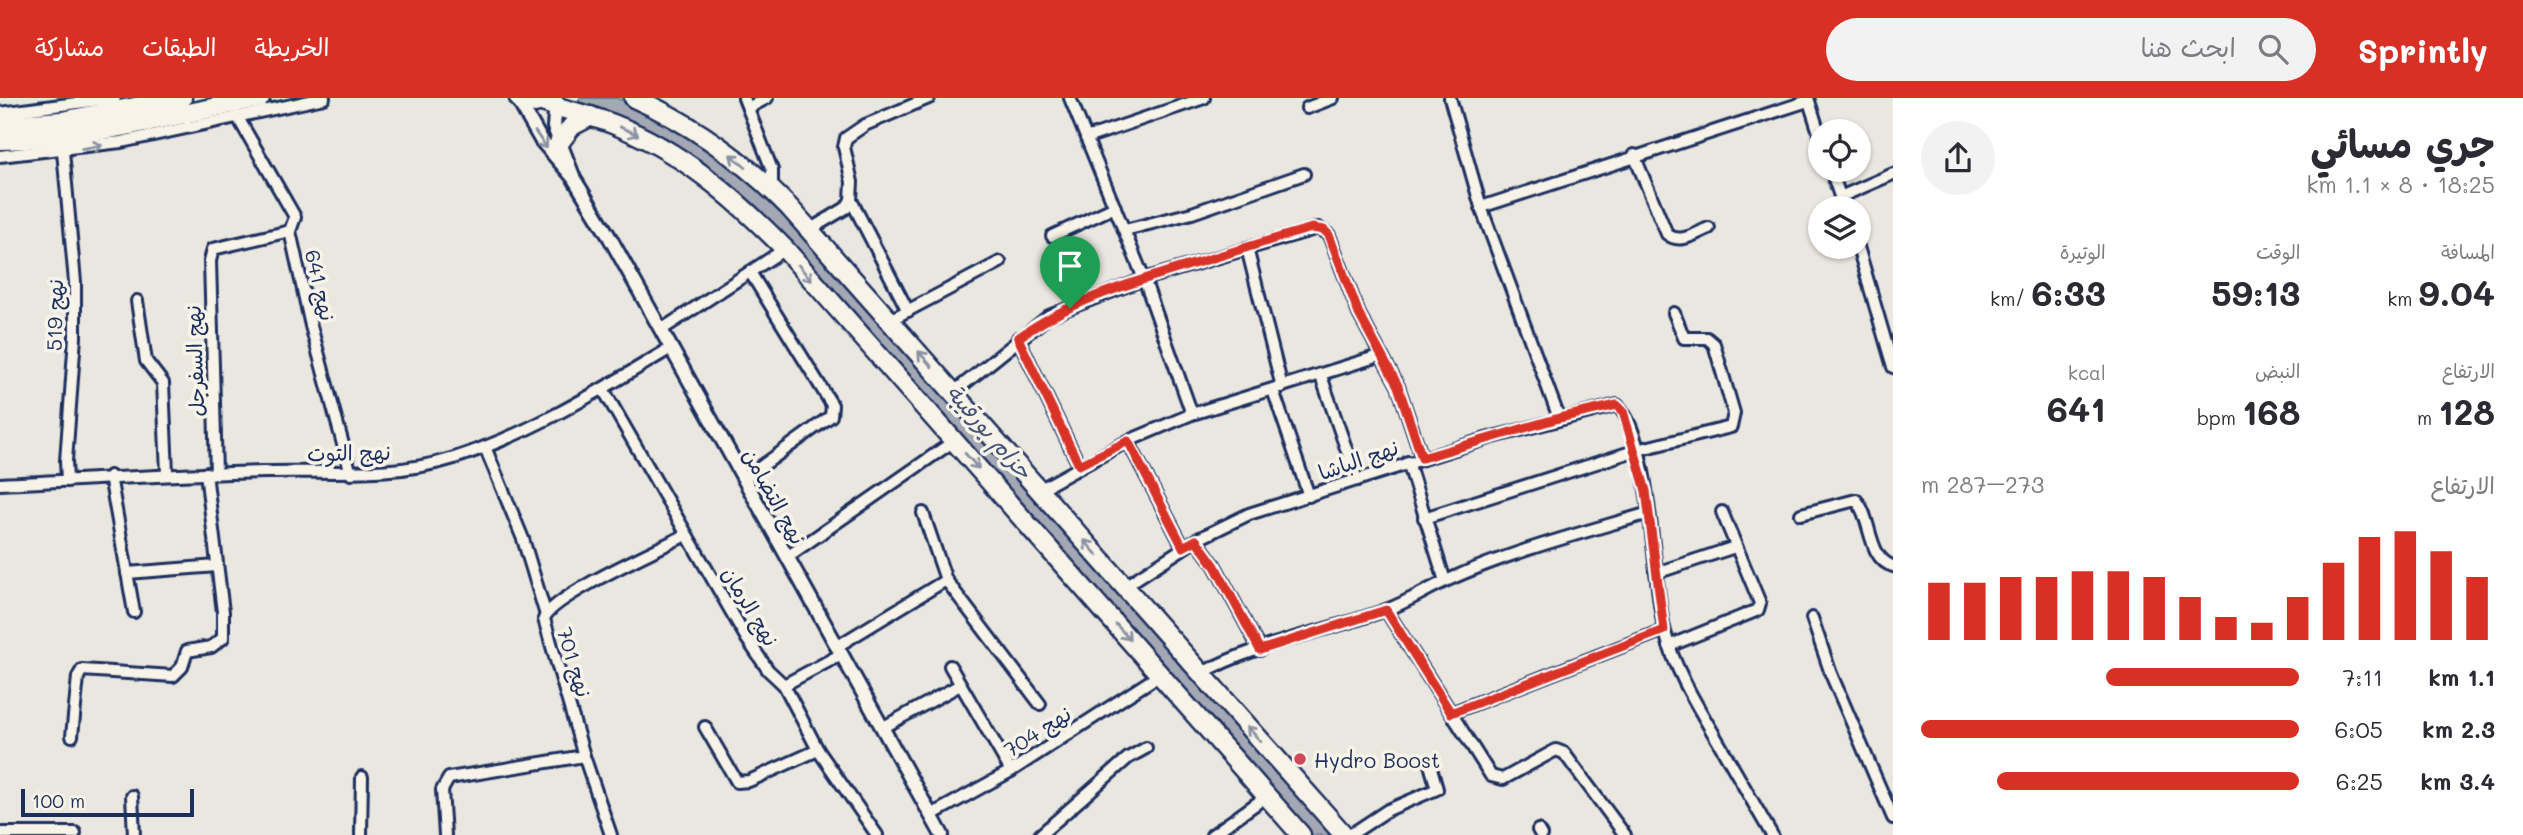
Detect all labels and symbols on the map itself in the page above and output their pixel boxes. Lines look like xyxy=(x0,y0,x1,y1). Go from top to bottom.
one-way arrow xyxy=(618,125,640,138)
one-way arrow xyxy=(534,130,548,149)
one-way arrow xyxy=(80,140,103,153)
one-way arrow xyxy=(730,154,748,169)
pin xyxy=(1040,236,1100,308)
street label: نهج 641 xyxy=(298,247,342,324)
one-way arrow xyxy=(797,263,813,281)
street label: نهج 519 xyxy=(40,279,70,351)
street label: نهج السفرجل xyxy=(179,305,211,417)
one-way arrow xyxy=(917,350,933,368)
water label: حزام بورقيبة xyxy=(937,377,1040,488)
street label: نهج الباشا xyxy=(1314,433,1402,487)
street label: نهج التوت xyxy=(307,438,391,468)
street label: نهج التضامن xyxy=(736,443,812,550)
one-way arrow xyxy=(964,452,980,470)
one-way arrow xyxy=(1083,540,1099,558)
street label: نهج الرمان xyxy=(715,561,785,652)
one-way arrow xyxy=(1115,623,1131,641)
street label: نهج 701 xyxy=(550,624,598,701)
street label: نهج 704 xyxy=(998,699,1077,764)
one-way arrow xyxy=(1246,725,1262,743)
place label: Hydro Boost xyxy=(1314,746,1440,773)
marker: Hydro Boost xyxy=(1292,751,1308,767)
scale bar xyxy=(21,786,194,818)

